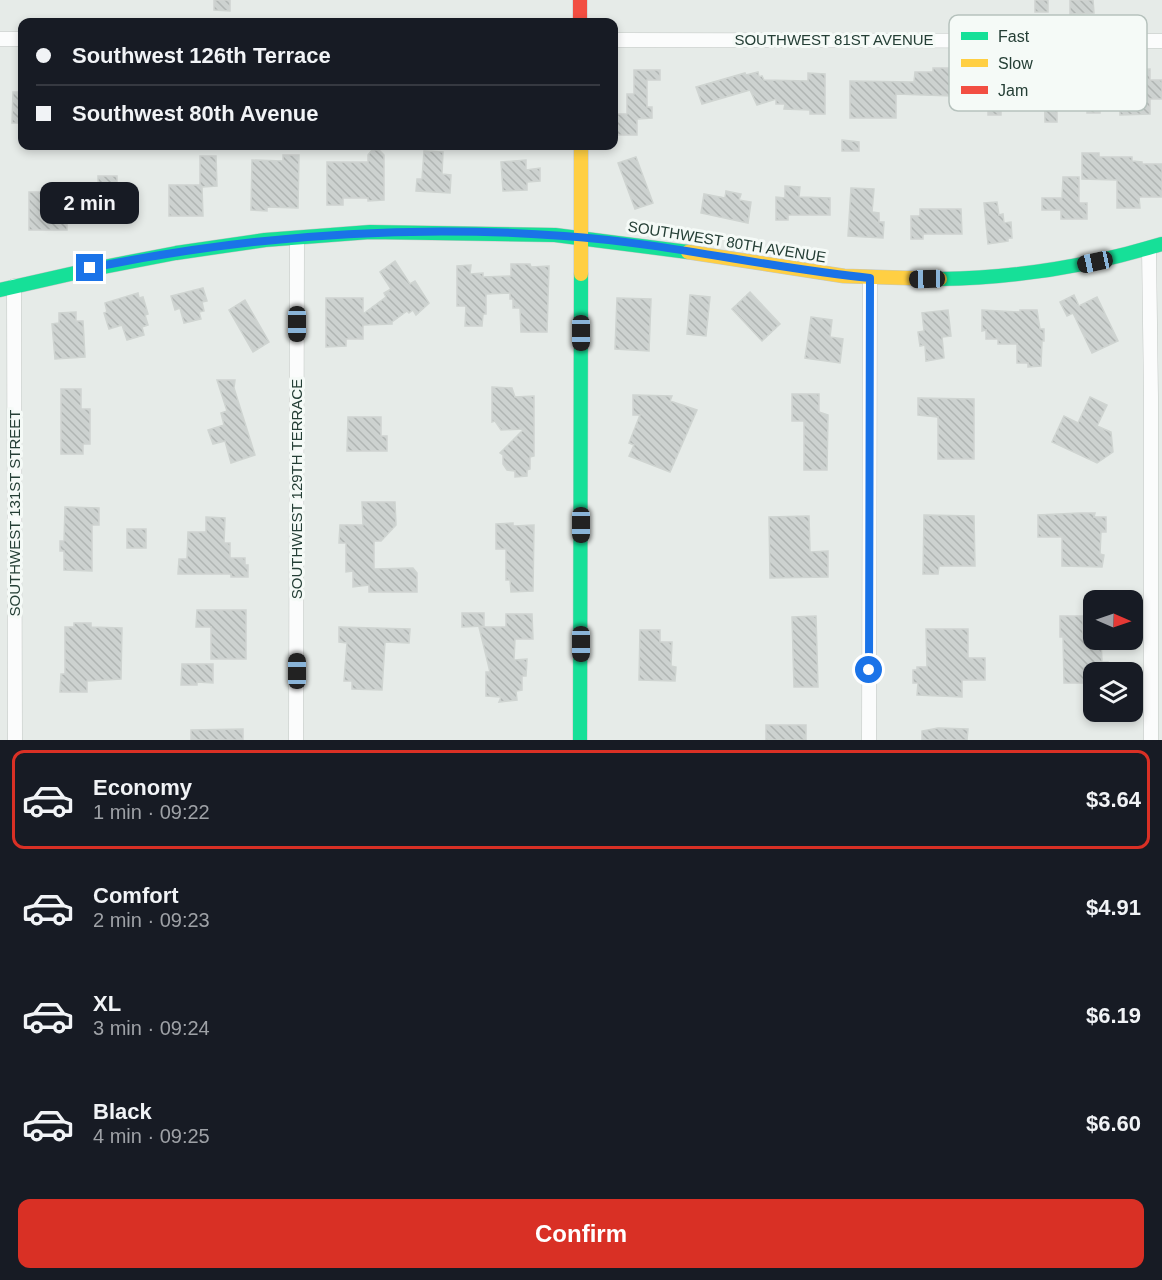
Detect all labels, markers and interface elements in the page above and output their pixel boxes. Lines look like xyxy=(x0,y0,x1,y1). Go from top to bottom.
legend xyxy=(949,15,1147,111)
text: Fast xyxy=(998,28,1030,45)
street label: SOUTHWEST 81ST AVENUE xyxy=(734,31,934,48)
text: Southwest 126th Terrace xyxy=(72,43,331,68)
text: Slow xyxy=(998,55,1033,72)
text: Jam xyxy=(998,82,1028,99)
text: Southwest 80th Avenue xyxy=(72,101,319,126)
callout: 2 min xyxy=(40,181,140,223)
text: 2 min xyxy=(63,192,116,214)
street label: SOUTHWEST 80TH AVENUE xyxy=(627,217,827,266)
car xyxy=(1076,249,1114,275)
route end xyxy=(76,254,103,281)
car xyxy=(909,270,945,288)
car xyxy=(288,306,306,342)
car xyxy=(572,315,590,351)
street label: SOUTHWEST 129TH TERRACE xyxy=(288,379,305,599)
street label: SOUTHWEST 131ST STREET xyxy=(6,410,23,617)
car xyxy=(572,507,590,543)
north arrow xyxy=(1083,590,1143,650)
map controls xyxy=(1083,590,1143,722)
car xyxy=(572,626,590,662)
car xyxy=(288,653,306,689)
route start xyxy=(855,656,882,683)
button: layers xyxy=(1083,662,1143,722)
icon: car xyxy=(21,773,75,827)
text: Economy xyxy=(93,775,192,800)
text: $3.64 xyxy=(1086,787,1141,812)
text: 1 min · 09:22 xyxy=(93,801,210,823)
icon: car xyxy=(21,881,75,935)
text: Comfort xyxy=(93,883,179,908)
text: $4.91 xyxy=(1086,895,1141,920)
text: 2 min · 09:23 xyxy=(93,909,210,931)
icon: car xyxy=(21,989,75,1043)
text: XL xyxy=(93,991,121,1016)
text: $6.19 xyxy=(1086,1003,1141,1028)
text: 3 min · 09:24 xyxy=(93,1017,210,1039)
icon: car xyxy=(21,1097,75,1151)
text: Black xyxy=(93,1099,152,1124)
text: $6.60 xyxy=(1086,1111,1141,1136)
text: 4 min · 09:25 xyxy=(93,1125,210,1147)
button: Confirm xyxy=(18,1199,1144,1268)

